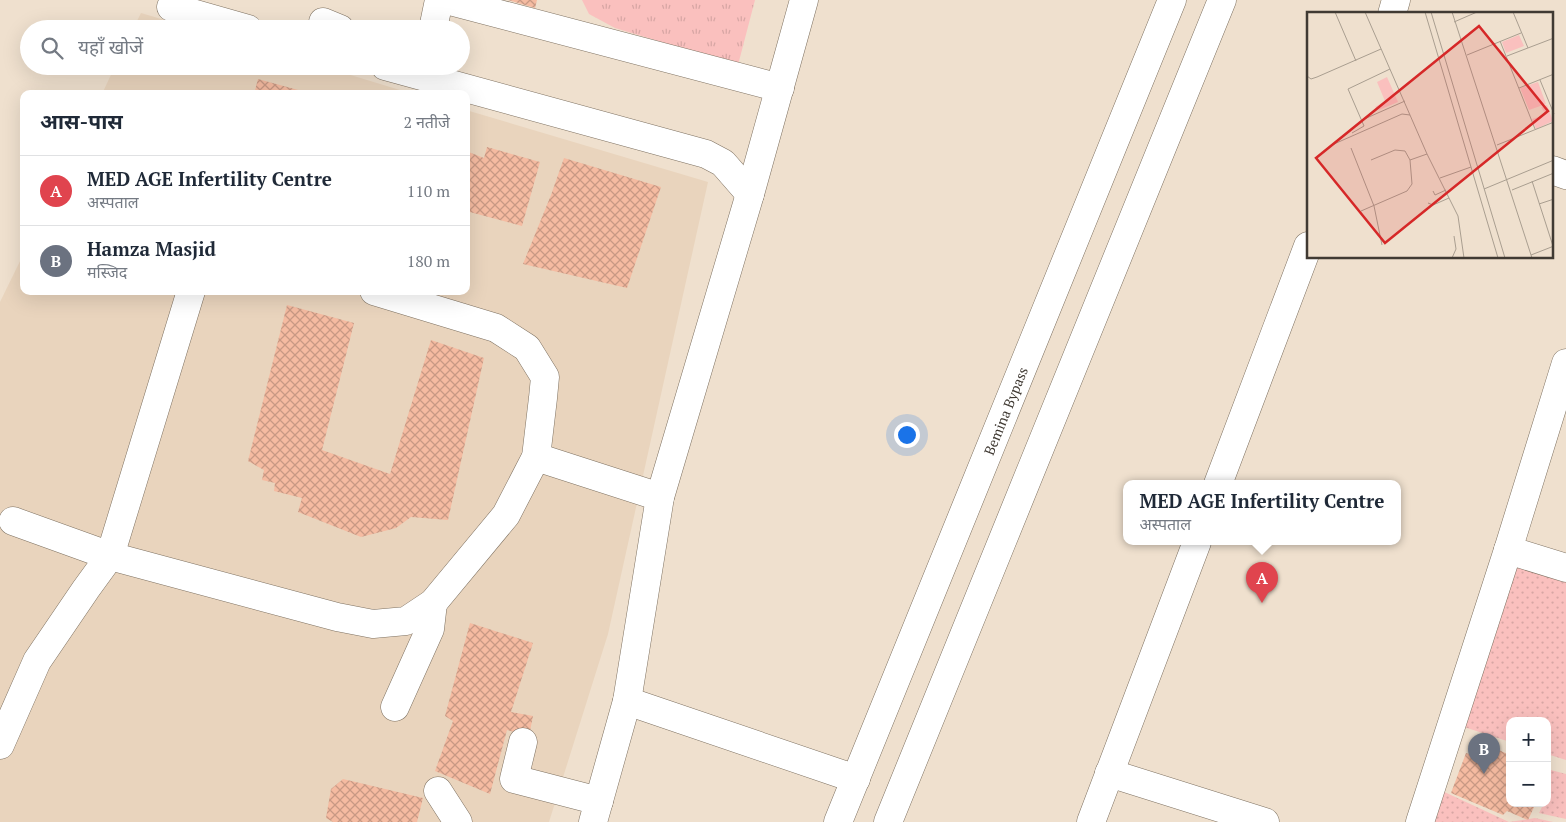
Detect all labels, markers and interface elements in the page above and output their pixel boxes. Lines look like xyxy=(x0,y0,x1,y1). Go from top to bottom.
inset map xyxy=(1307,12,1554,259)
search box xyxy=(20,20,470,75)
icon: search xyxy=(38,34,66,62)
text: यहाँ खोजें xyxy=(78,34,143,59)
text: आस-पास xyxy=(40,107,123,135)
text: 2 नतीजे xyxy=(404,111,450,133)
text: MED AGE Infertility Centre xyxy=(87,166,332,191)
text: A xyxy=(50,180,62,202)
text: 110 m xyxy=(407,180,450,202)
text: अस्पताल xyxy=(87,191,139,213)
text: Hamza Masjid xyxy=(87,236,216,261)
text: B xyxy=(51,250,61,272)
text: 180 m xyxy=(407,250,450,272)
text: मस्जिद xyxy=(87,261,127,283)
street label: Bemina Bypass xyxy=(979,364,1032,458)
your location xyxy=(894,422,920,448)
popup xyxy=(1123,480,1401,545)
text: MED AGE Infertility Centre xyxy=(1139,488,1385,513)
text: अस्पताल xyxy=(1139,513,1191,535)
pin: A xyxy=(1246,562,1278,603)
map controls xyxy=(1506,717,1551,807)
button: + xyxy=(1506,717,1551,762)
pin: B xyxy=(1468,733,1500,774)
button: − xyxy=(1506,762,1551,807)

